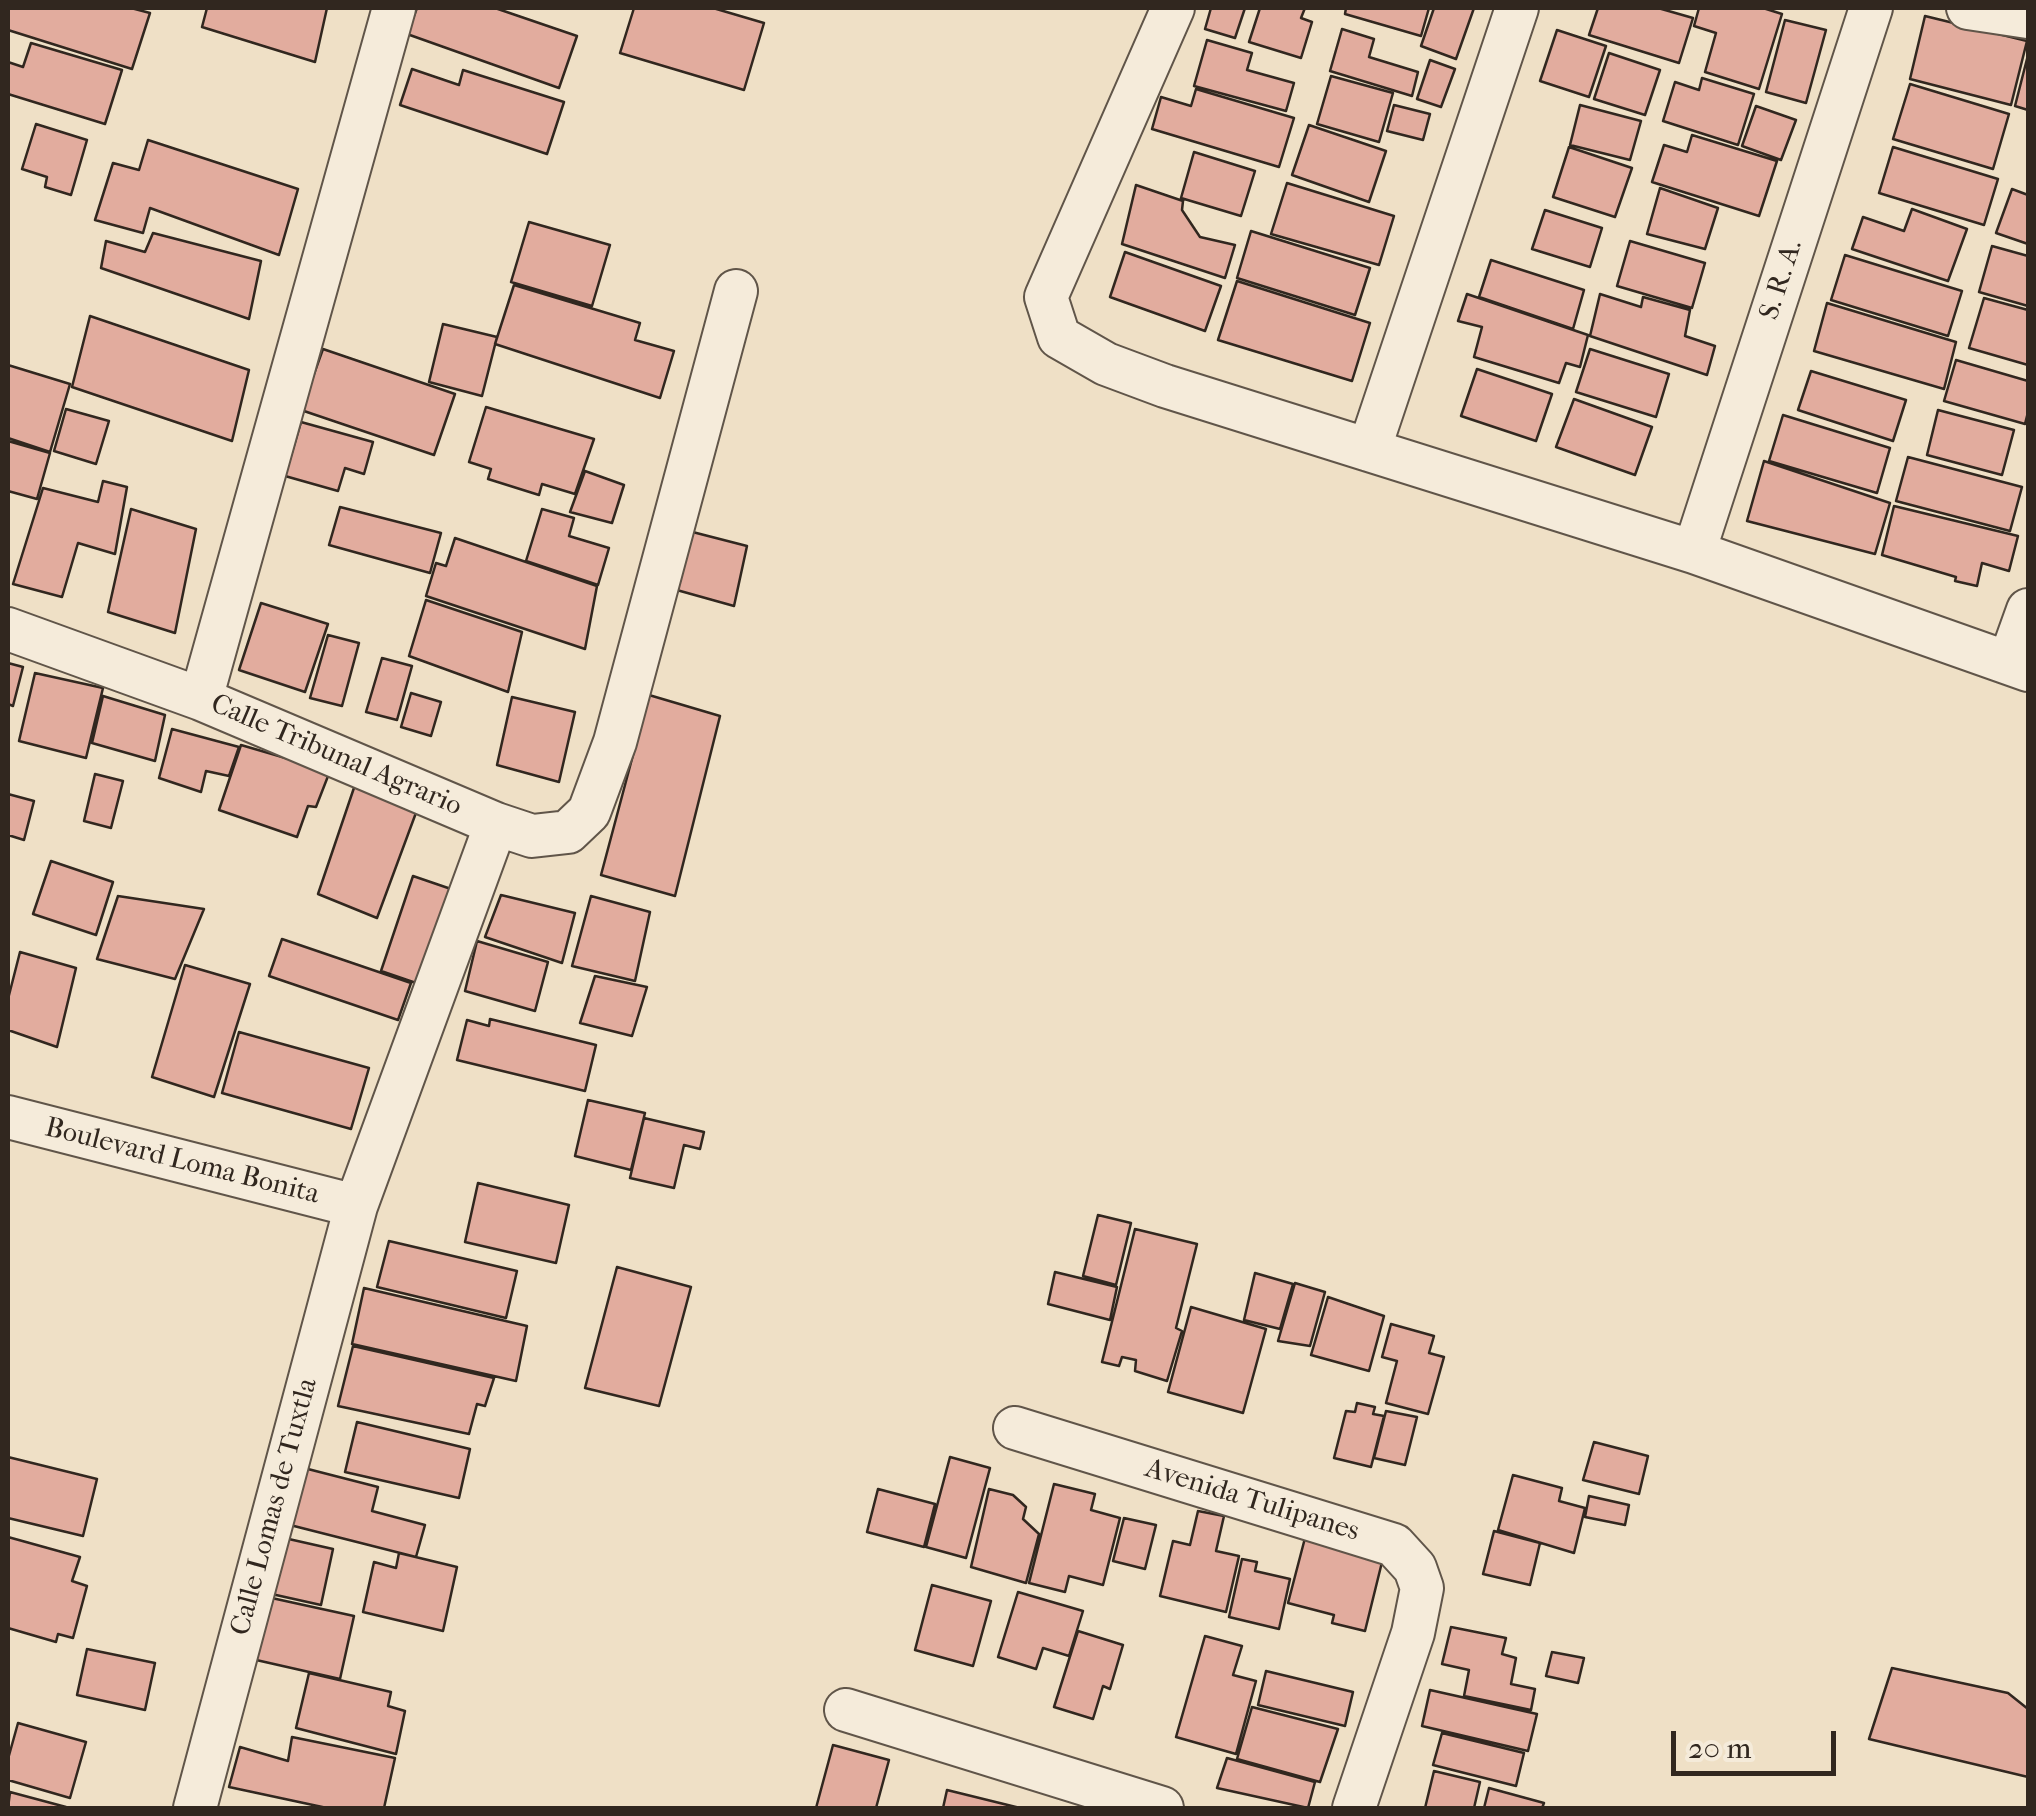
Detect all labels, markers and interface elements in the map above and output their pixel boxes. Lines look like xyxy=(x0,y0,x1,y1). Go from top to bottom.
street label: S. R. A. xyxy=(1753,236,1811,324)
street label: Calle Tribunal Agrario xyxy=(205,688,467,824)
street label: Boulevard Loma Bonita xyxy=(41,1112,323,1212)
street label: Calle Lomas de Tuxtla xyxy=(224,1375,326,1639)
street label: Avenida Tulipanes xyxy=(1141,1452,1363,1550)
scale bar xyxy=(1676,1711,1841,1773)
text: 20 m xyxy=(1688,1731,1751,1766)

